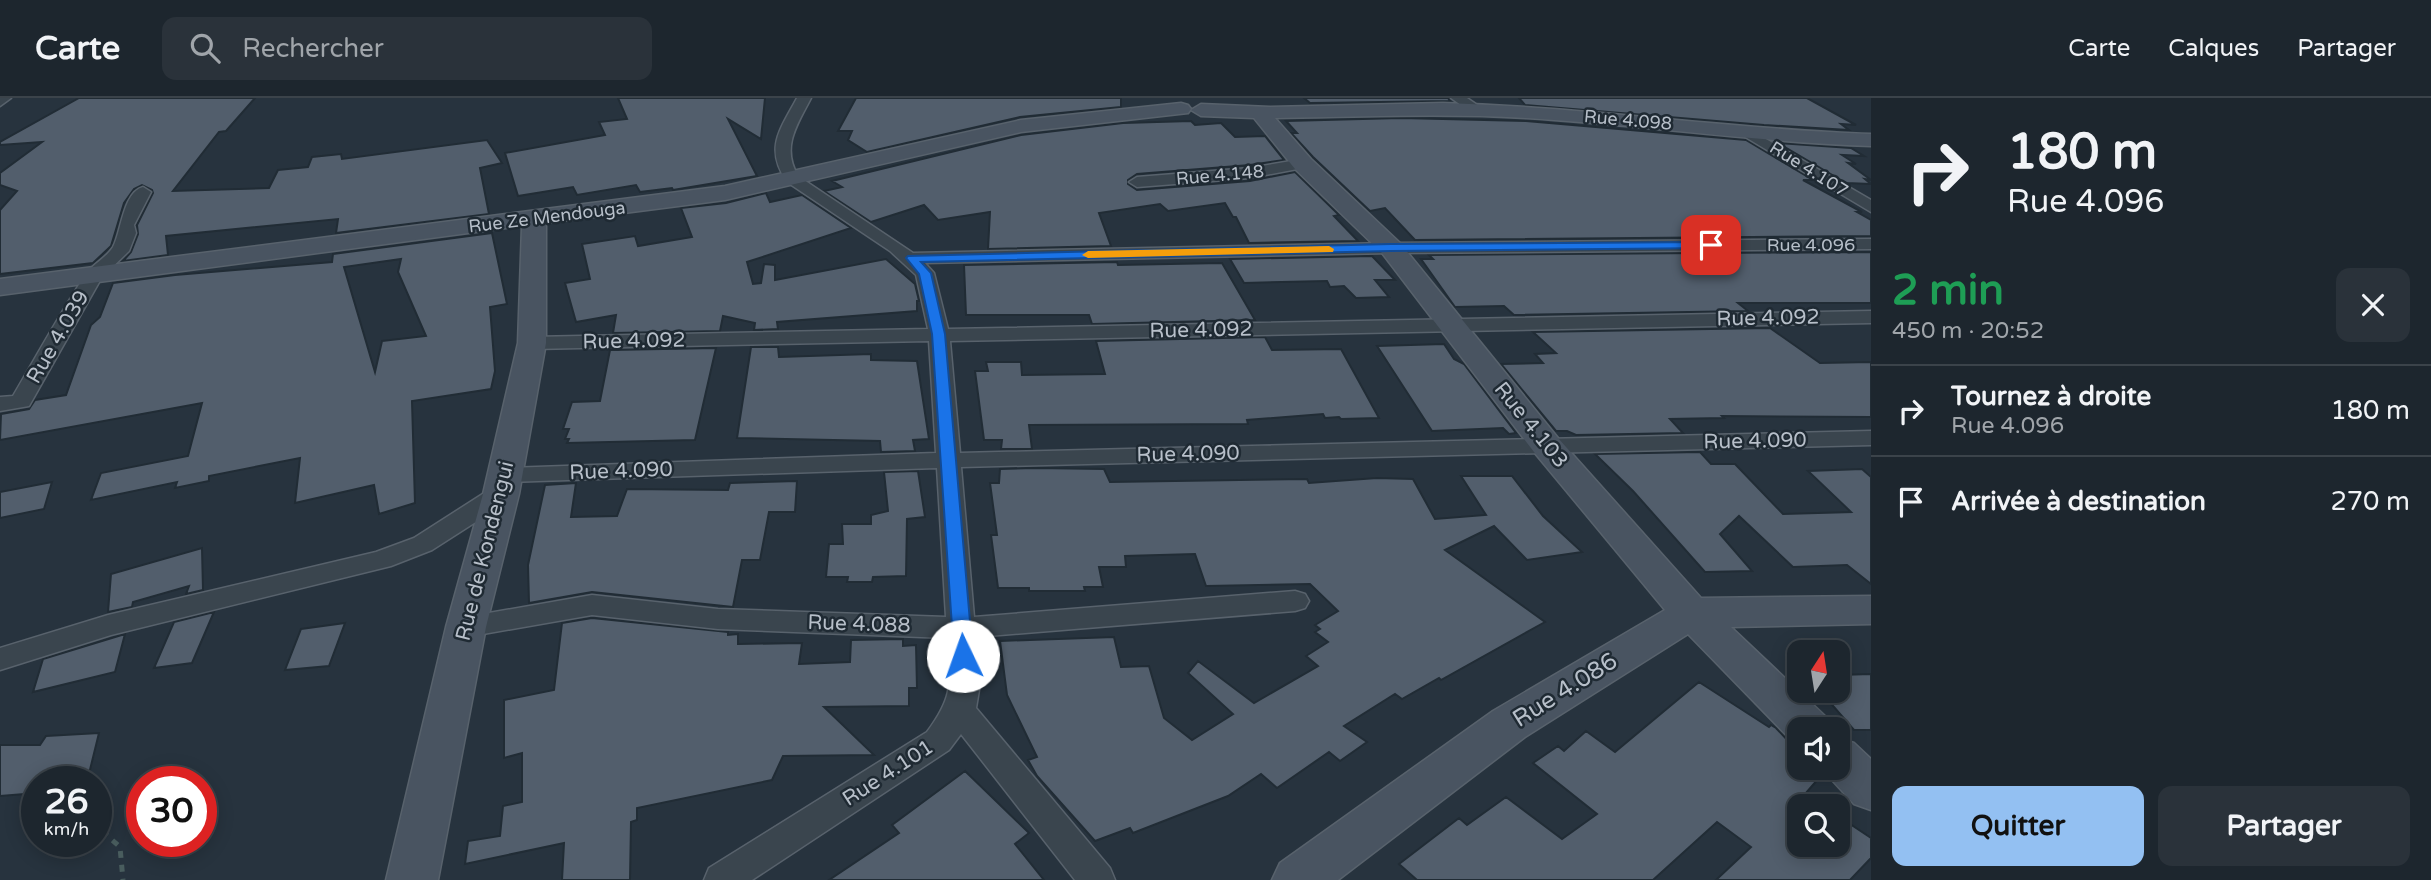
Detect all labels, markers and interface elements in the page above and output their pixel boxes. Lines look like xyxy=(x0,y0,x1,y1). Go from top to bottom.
search box xyxy=(162,17,652,80)
text: Carte xyxy=(35,29,120,68)
icon: search xyxy=(186,29,224,67)
text: Rechercher xyxy=(242,33,384,64)
text: Carte xyxy=(2068,34,2130,63)
text: Calques xyxy=(2168,34,2259,63)
text: Partager xyxy=(2297,34,2396,63)
street label: Rue 4.098 xyxy=(1583,105,1673,135)
text: 180 m xyxy=(2007,123,2157,182)
icon: right xyxy=(1892,126,1983,217)
street label: Rue 4.107 xyxy=(1766,136,1852,202)
street label: Rue 4.148 xyxy=(1175,160,1265,190)
text: Rue 4.096 xyxy=(2007,183,2164,221)
street label: Rue Ze Mendouga xyxy=(467,196,627,238)
pin xyxy=(1681,215,1741,275)
icon: arrive xyxy=(1692,226,1730,264)
street label: Rue 4.096 xyxy=(1767,234,1855,256)
text: 2 min xyxy=(1892,265,2004,316)
button: close xyxy=(2336,268,2410,342)
street label: Rue 4.039 xyxy=(21,286,95,388)
street label: Rue 4.092 xyxy=(1716,305,1820,331)
street label: Rue 4.092 xyxy=(1149,317,1253,343)
text: 450 m · 20:52 xyxy=(1892,317,2044,345)
street label: Rue 4.092 xyxy=(582,328,686,354)
street label: Rue 4.103 xyxy=(1489,377,1573,473)
text: Tournez à droite xyxy=(1951,381,2151,412)
icon: right xyxy=(1892,392,1930,430)
text: 180 m xyxy=(2330,395,2410,426)
text: Rue 4.096 xyxy=(1951,412,2064,440)
street label: Rue 4.090 xyxy=(1703,428,1807,454)
street label: Rue 4.090 xyxy=(1136,441,1240,467)
street label: Rue 4.090 xyxy=(569,457,673,485)
street label: Rue de Kondengui xyxy=(451,458,519,644)
icon: arrive xyxy=(1892,483,1930,521)
text: Arrivée à destination xyxy=(1951,486,2206,517)
text: 270 m xyxy=(2330,486,2410,517)
street label: Rue 4.088 xyxy=(807,610,911,638)
position arrow xyxy=(926,619,1000,693)
north arrow xyxy=(1787,640,1850,704)
map controls xyxy=(1787,640,1850,857)
street label: Rue 4.086 xyxy=(1507,646,1623,734)
button: sound xyxy=(1787,717,1850,780)
street label: Rue 4.101 xyxy=(838,734,938,812)
speed limit sign: 30 xyxy=(126,766,217,857)
text: 26 xyxy=(45,781,88,823)
button: Quitter xyxy=(1892,786,2144,866)
button: Partager xyxy=(2158,786,2410,866)
button: search xyxy=(1787,794,1850,857)
text: km/h xyxy=(44,818,89,840)

